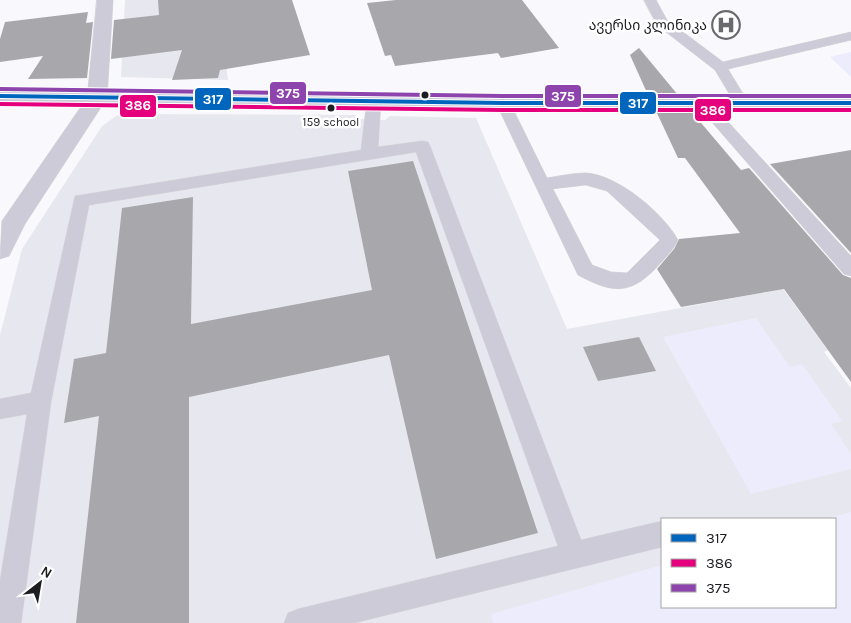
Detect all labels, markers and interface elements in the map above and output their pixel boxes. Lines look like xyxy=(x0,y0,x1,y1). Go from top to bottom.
hospital icon: ავერსი კლინიკა xyxy=(711,10,741,40)
place label: ავერსი კლინიკა xyxy=(589,17,707,34)
line badge: 375 xyxy=(269,81,307,105)
line badge: 375 xyxy=(544,84,582,108)
text: 375 xyxy=(276,85,300,102)
line badge: 317 xyxy=(194,87,232,111)
text: 375 xyxy=(551,88,575,105)
unlabelled marker xyxy=(420,90,430,100)
text: 317 xyxy=(203,91,223,108)
line badge: 317 xyxy=(619,91,657,115)
line badge: 386 xyxy=(119,94,157,118)
text: 317 xyxy=(628,95,648,112)
text: 386 xyxy=(125,97,151,114)
line badge: 386 xyxy=(694,98,732,122)
text: 386 xyxy=(700,102,726,119)
marker: 159 school xyxy=(326,103,336,113)
place label: 159 school xyxy=(303,115,359,129)
legend xyxy=(661,518,836,608)
text: 317 xyxy=(706,529,727,547)
text: 386 xyxy=(706,554,733,572)
north arrow xyxy=(15,558,65,608)
text: N xyxy=(38,562,55,582)
text: 375 xyxy=(706,579,730,597)

